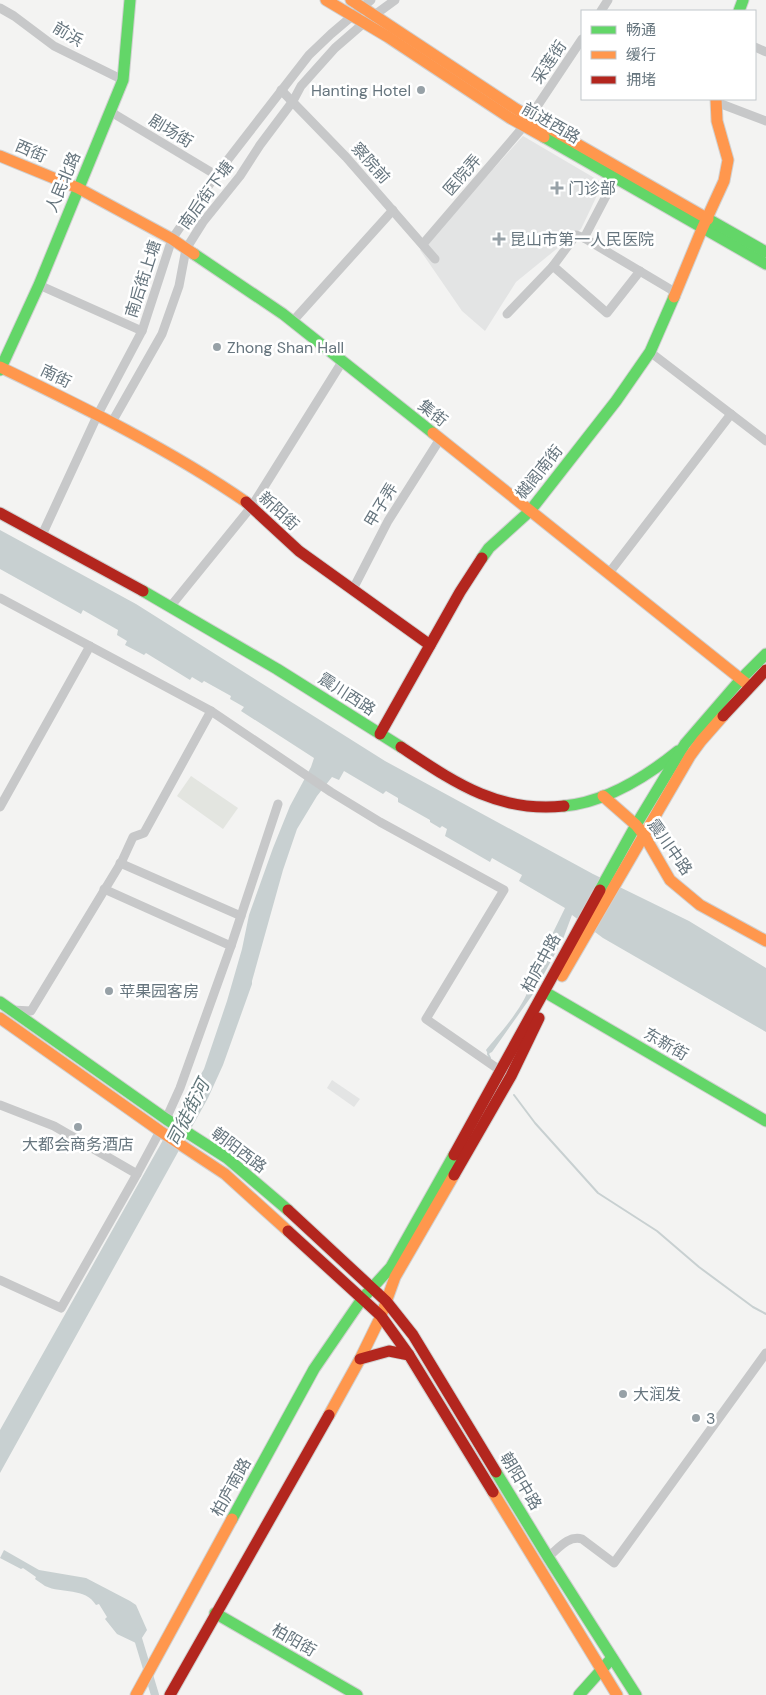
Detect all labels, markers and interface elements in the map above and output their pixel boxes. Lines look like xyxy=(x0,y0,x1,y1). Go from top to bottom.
legend xyxy=(581,10,756,100)
street label: 前浜 xyxy=(49,17,87,51)
text: 畅通 xyxy=(626,20,656,40)
street label: 采莲街 xyxy=(527,36,571,88)
text: 缓行 xyxy=(626,45,656,65)
text: 拥堵 xyxy=(626,70,656,90)
place label: Hanting Hotel xyxy=(311,80,411,101)
marker: Hanting Hotel xyxy=(415,84,427,96)
street label: 前进西路 xyxy=(518,98,584,148)
street label: 剧场街 xyxy=(145,110,197,152)
street label: 西街 xyxy=(12,135,50,167)
street label: 察院前 xyxy=(347,138,395,188)
street label: 人民北路 xyxy=(41,148,85,216)
street label: 医院弄 xyxy=(438,150,486,200)
street label: 南后街下塘 xyxy=(174,156,238,234)
place label: 门诊部 xyxy=(568,178,616,199)
marker: 门诊部 xyxy=(550,181,564,195)
place label: 昆山市第一人民医院 xyxy=(510,229,654,250)
marker: 昆山市第一人民医院 xyxy=(492,232,506,246)
street label: 南后街上塘 xyxy=(121,238,165,320)
place label: Zhong Shan Hall xyxy=(227,337,344,358)
marker: Zhong Shan Hall xyxy=(211,341,223,353)
street label: 南街 xyxy=(37,360,75,392)
street label: 集街 xyxy=(414,395,452,431)
street label: 樾阁南街 xyxy=(511,441,567,503)
street label: 甲子弄 xyxy=(360,479,402,531)
street label: 新阳街 xyxy=(254,487,304,535)
street label: 震川西路 xyxy=(314,668,380,720)
street label: 震川中路 xyxy=(643,815,697,879)
street label: 柏庐中路 xyxy=(517,930,565,996)
place label: 苹果园客房 xyxy=(119,981,199,1002)
marker: 苹果园客房 xyxy=(103,985,115,997)
street label: 东新街 xyxy=(640,1023,692,1065)
water label: 司徒街河 xyxy=(161,1073,216,1151)
marker: 大都会商务酒店 xyxy=(72,1121,84,1133)
street label: 朝阳西路 xyxy=(207,1122,271,1178)
place label: 大都会商务酒店 xyxy=(22,1134,134,1155)
place label: 大润发 xyxy=(633,1384,681,1405)
marker: 大润发 xyxy=(617,1388,629,1400)
place label: 3 xyxy=(706,1408,715,1429)
marker: 3 xyxy=(690,1412,702,1424)
street label: 朝阳中路 xyxy=(496,1448,546,1514)
street label: 柏庐南路 xyxy=(206,1454,256,1520)
street label: 柏阳街 xyxy=(268,1619,320,1661)

